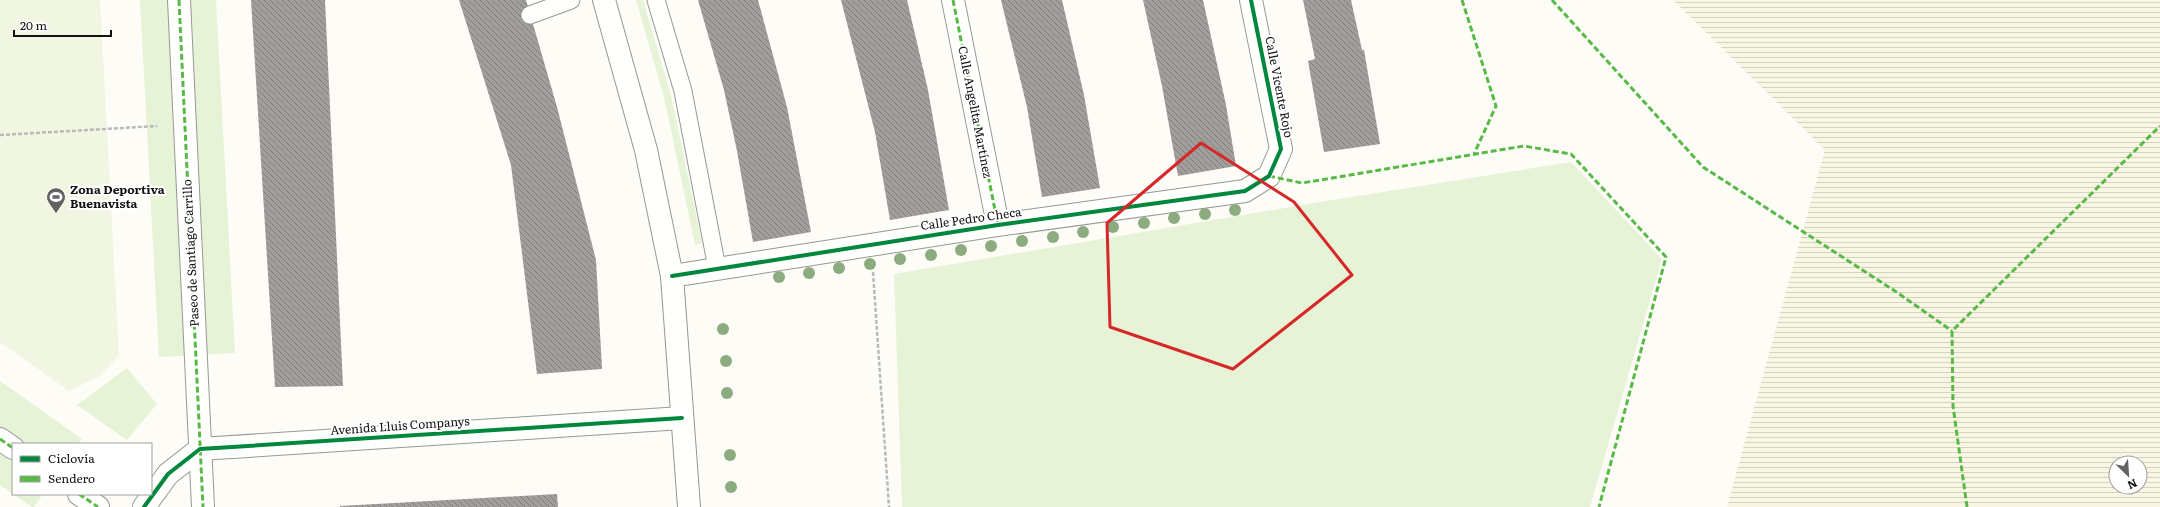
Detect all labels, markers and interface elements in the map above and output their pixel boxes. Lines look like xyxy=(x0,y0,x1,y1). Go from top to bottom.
scale bar xyxy=(14,12,111,38)
text: 20 m xyxy=(20,16,47,34)
street label: Calle Vicente Rojo xyxy=(1261,34,1299,139)
street label: Calle Angelita Martínez xyxy=(954,44,998,180)
street label: Paseo de Santiago Carrillo xyxy=(177,179,203,327)
place label: Zona Deportiva Buenavista xyxy=(70,180,165,212)
sports icon: Zona Deportiva Buenavista xyxy=(45,186,67,214)
street label: Calle Pedro Checa xyxy=(919,202,1023,234)
street label: Avenida Lluis Companys xyxy=(330,411,471,439)
legend xyxy=(12,443,152,495)
text: Ciclovía xyxy=(48,449,95,467)
north arrow xyxy=(2108,455,2148,495)
text: Sendero xyxy=(48,469,95,487)
text: N xyxy=(2125,476,2140,494)

